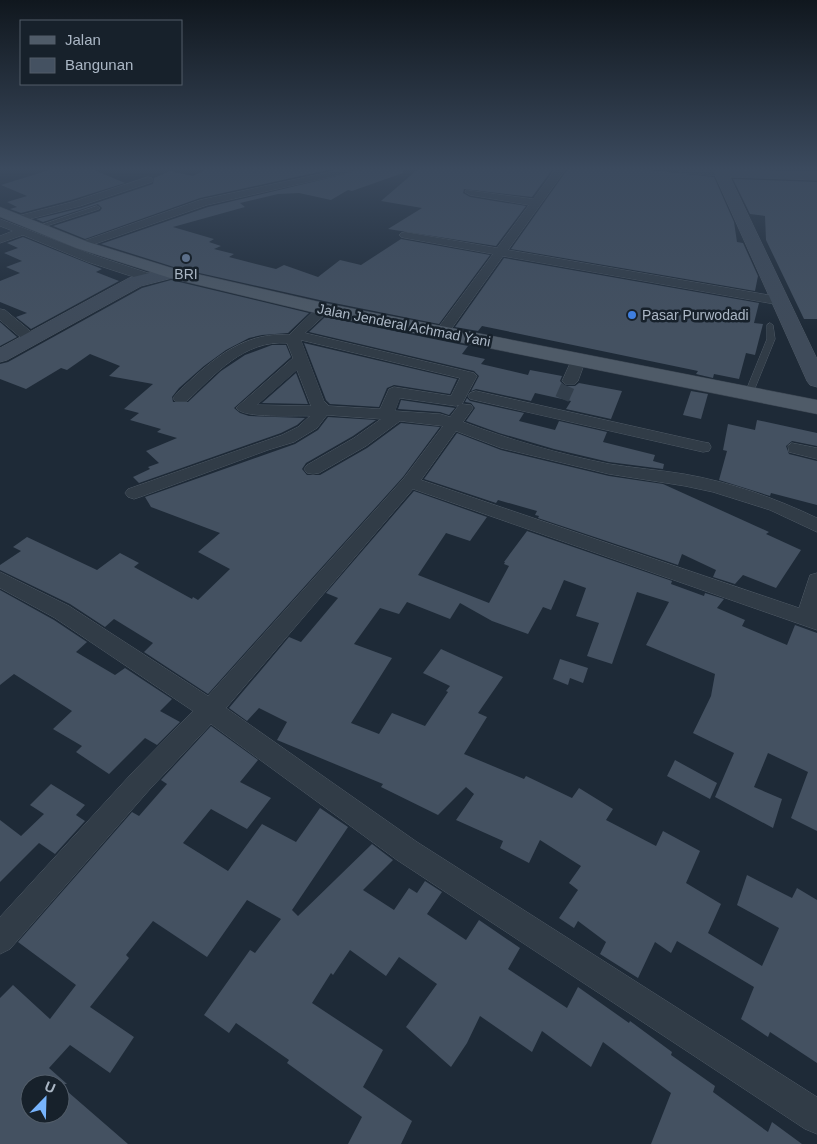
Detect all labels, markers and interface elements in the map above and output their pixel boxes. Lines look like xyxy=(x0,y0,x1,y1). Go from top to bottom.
legend xyxy=(20,20,182,85)
text: Jalan xyxy=(65,31,101,48)
text: Bangunan xyxy=(65,56,133,73)
marker: BRI xyxy=(180,252,192,264)
place label: BRI xyxy=(174,266,198,282)
street label: Jalan Jenderal Achmad Yani xyxy=(316,300,492,350)
place label: Pasar Purwodadi xyxy=(642,307,749,323)
marker: Pasar Purwodadi xyxy=(626,309,638,321)
north arrow xyxy=(20,1074,70,1124)
text: U xyxy=(42,1078,58,1096)

